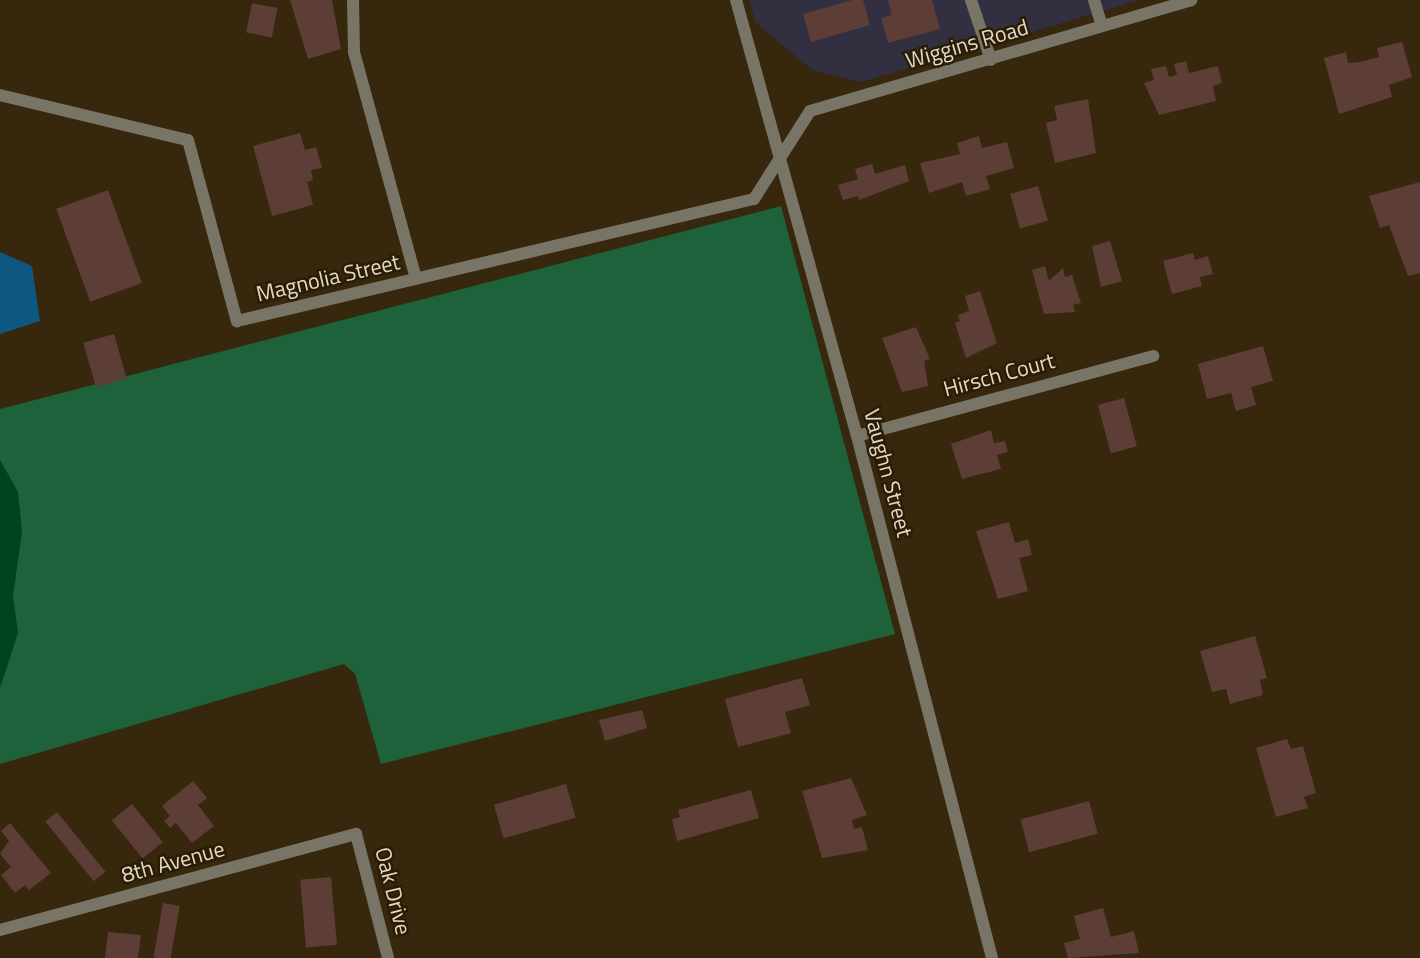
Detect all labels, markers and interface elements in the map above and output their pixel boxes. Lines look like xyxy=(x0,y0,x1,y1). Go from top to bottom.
street label: Wiggins Road xyxy=(903,14,1031,74)
street label: Magnolia Street xyxy=(254,249,402,307)
street label: Hirsch Court xyxy=(940,347,1058,403)
street label: Vaughn Street xyxy=(858,406,918,540)
street label: 8th Avenue xyxy=(119,836,227,888)
street label: Oak Drive xyxy=(369,845,417,937)

